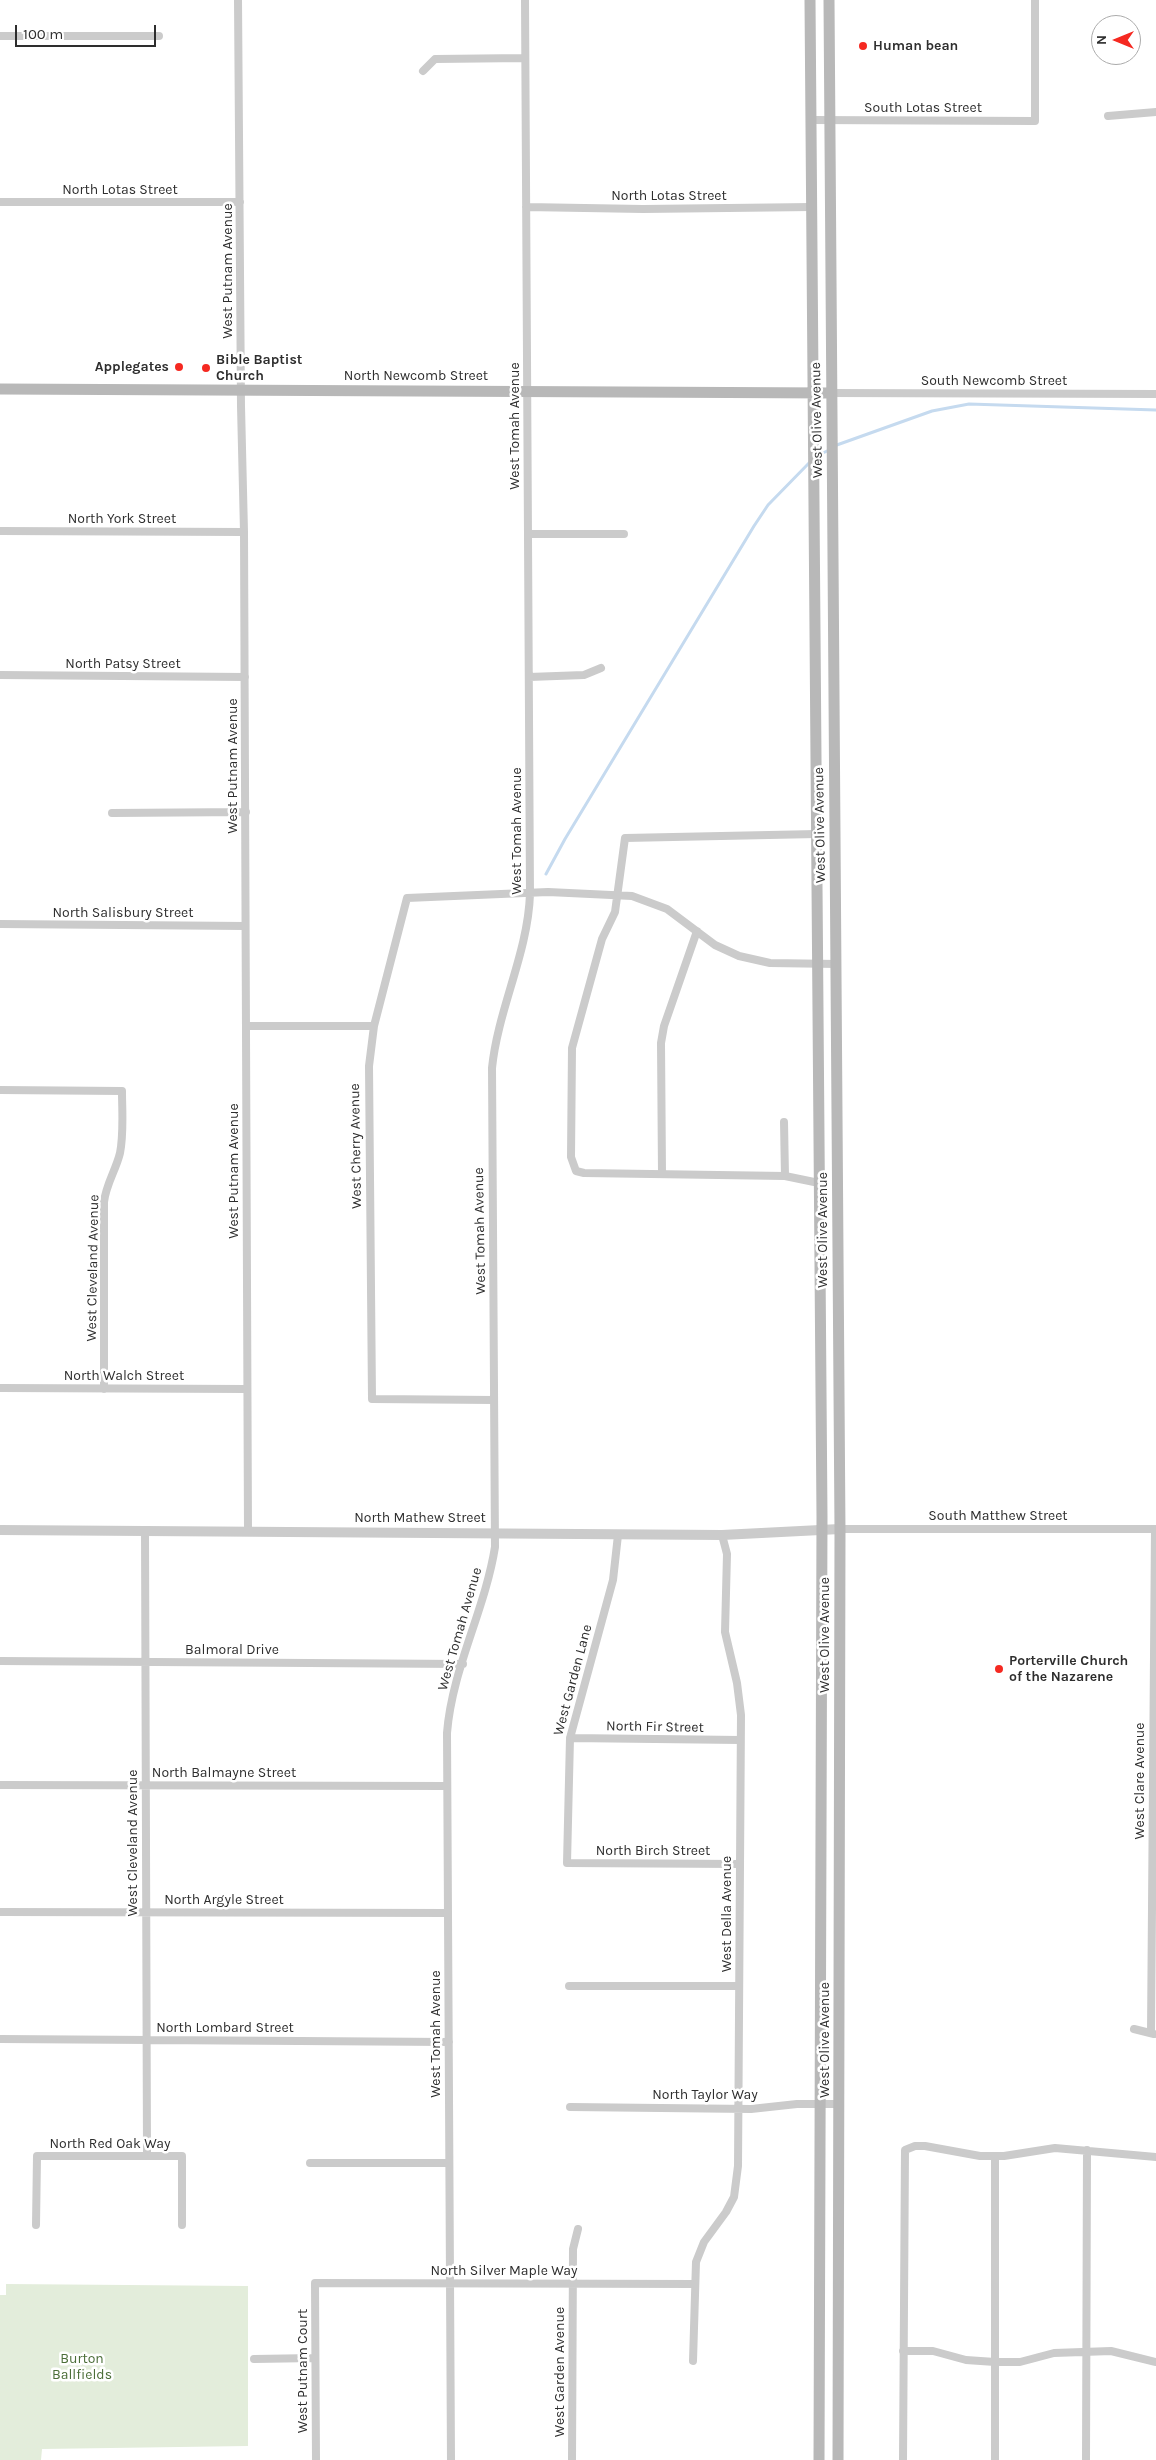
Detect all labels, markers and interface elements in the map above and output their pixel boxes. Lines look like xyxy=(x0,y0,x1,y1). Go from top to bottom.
scale bar xyxy=(18,15,159,47)
north arrow xyxy=(1091,15,1141,65)
text: 100 m xyxy=(23,25,63,43)
text: N xyxy=(1093,35,1110,45)
place label: Human bean xyxy=(873,38,958,54)
marker: Human bean xyxy=(857,40,869,52)
street label: South Lotas Street xyxy=(864,100,982,116)
street label: North Lotas Street xyxy=(62,182,178,198)
street label: North Lotas Street xyxy=(611,188,727,204)
street label: West Putnam Avenue xyxy=(220,203,236,339)
place label: Bible Baptist Church xyxy=(216,352,302,384)
place label: Applegates xyxy=(95,359,169,375)
marker: Applegates xyxy=(173,361,185,373)
marker: Bible Baptist Church xyxy=(200,362,212,374)
street label: West Tomah Avenue xyxy=(507,362,523,490)
street label: West Olive Avenue xyxy=(808,362,826,478)
street label: North Newcomb Street xyxy=(344,368,488,384)
street label: South Newcomb Street xyxy=(921,373,1067,389)
street label: North York Street xyxy=(68,511,176,527)
street label: North Patsy Street xyxy=(65,656,181,672)
street label: West Putnam Avenue xyxy=(225,698,241,834)
street label: West Tomah Avenue xyxy=(509,767,525,895)
street label: West Olive Avenue xyxy=(811,767,829,883)
street label: North Salisbury Street xyxy=(52,905,194,921)
street label: West Cherry Avenue xyxy=(347,1083,365,1209)
street label: West Putnam Avenue xyxy=(226,1103,242,1239)
street label: West Tomah Avenue xyxy=(470,1167,490,1295)
street label: West Olive Avenue xyxy=(815,1172,831,1288)
street label: West Cleveland Avenue xyxy=(83,1194,103,1342)
street label: North Walch Street xyxy=(64,1368,184,1384)
street label: South Matthew Street xyxy=(928,1508,1068,1524)
street label: North Mathew Street xyxy=(354,1510,486,1526)
street label: West Tomah Avenue xyxy=(434,1565,486,1693)
street label: West Olive Avenue xyxy=(817,1577,833,1693)
street label: West Garden Lane xyxy=(550,1623,596,1737)
street label: Balmoral Drive xyxy=(185,1642,279,1658)
place label: Porterville Church of the Nazarene xyxy=(1009,1653,1128,1685)
marker: Porterville Church of the Nazarene xyxy=(993,1663,1005,1675)
street label: North Fir Street xyxy=(606,1718,704,1736)
street label: West Clare Avenue xyxy=(1132,1722,1148,1840)
street label: North Balmayne Street xyxy=(152,1765,296,1781)
street label: West Cleveland Avenue xyxy=(125,1770,141,1916)
street label: North Birch Street xyxy=(596,1843,710,1859)
street label: West Della Avenue xyxy=(719,1856,735,1972)
street label: North Argyle Street xyxy=(164,1892,284,1908)
street label: West Tomah Avenue xyxy=(428,1970,444,2098)
street label: West Olive Avenue xyxy=(817,1982,833,2098)
street label: North Lombard Street xyxy=(156,2020,294,2036)
street label: North Taylor Way xyxy=(652,2087,758,2103)
street label: North Red Oak Way xyxy=(50,2136,170,2152)
street label: North Silver Maple Way xyxy=(431,2263,577,2279)
street label: West Garden Avenue xyxy=(552,2307,568,2437)
street label: West Putnam Court xyxy=(295,2309,311,2433)
park label: Burton Ballfields xyxy=(52,2351,112,2384)

